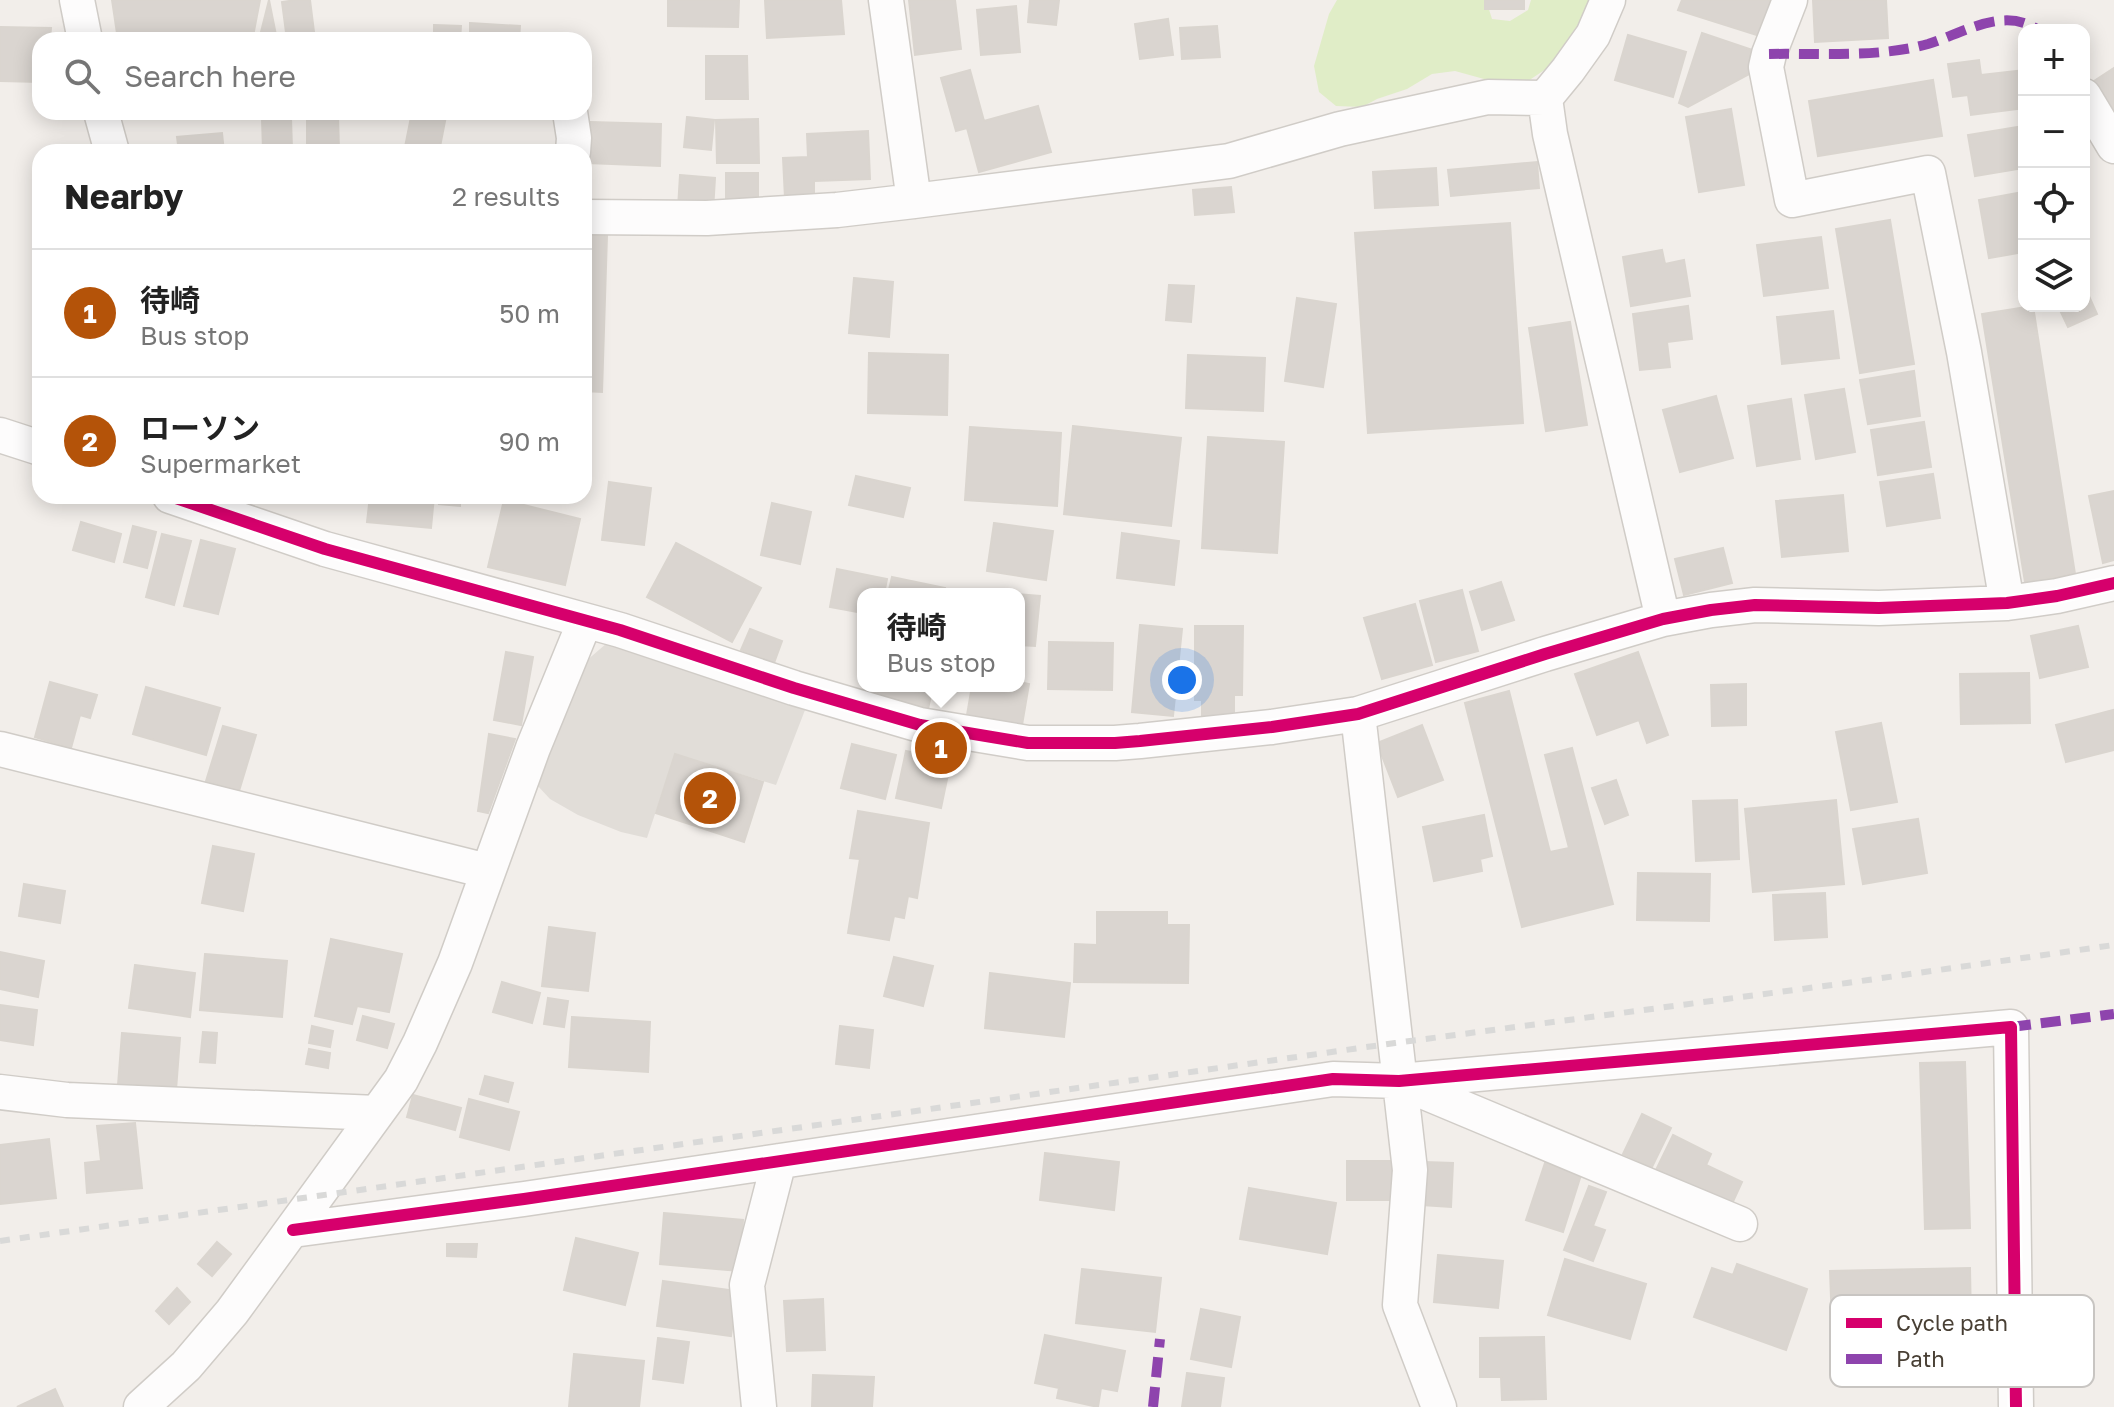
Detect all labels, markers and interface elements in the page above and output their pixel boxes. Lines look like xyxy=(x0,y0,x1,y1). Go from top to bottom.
map controls xyxy=(2018,24,2090,312)
button: + xyxy=(2018,24,2090,96)
search box xyxy=(32,32,592,120)
icon: search xyxy=(60,54,104,98)
text: Search here xyxy=(124,58,296,94)
button: − xyxy=(2018,96,2090,168)
button: locate xyxy=(2018,168,2090,240)
text: Nearby xyxy=(64,176,184,216)
text: 2 results xyxy=(452,181,560,212)
button: layers xyxy=(2018,240,2090,312)
text: 待崎 xyxy=(140,282,200,318)
text: 1 xyxy=(83,298,97,329)
text: 50 m xyxy=(499,298,560,329)
text: Bus stop xyxy=(140,320,249,351)
text: ローソン xyxy=(140,410,260,446)
text: 2 xyxy=(82,426,98,457)
text: 90 m xyxy=(499,426,560,457)
text: Supermarket xyxy=(140,448,301,479)
popup xyxy=(857,588,1025,692)
text: 待崎 xyxy=(886,609,946,645)
text: Bus stop xyxy=(886,647,996,678)
your location xyxy=(1162,660,1202,700)
pin: 1 xyxy=(915,718,967,778)
pin: 2 xyxy=(684,768,736,828)
legend xyxy=(1830,1295,2094,1387)
text: Cycle path xyxy=(1896,1309,2008,1336)
text: Path xyxy=(1896,1345,1945,1372)

